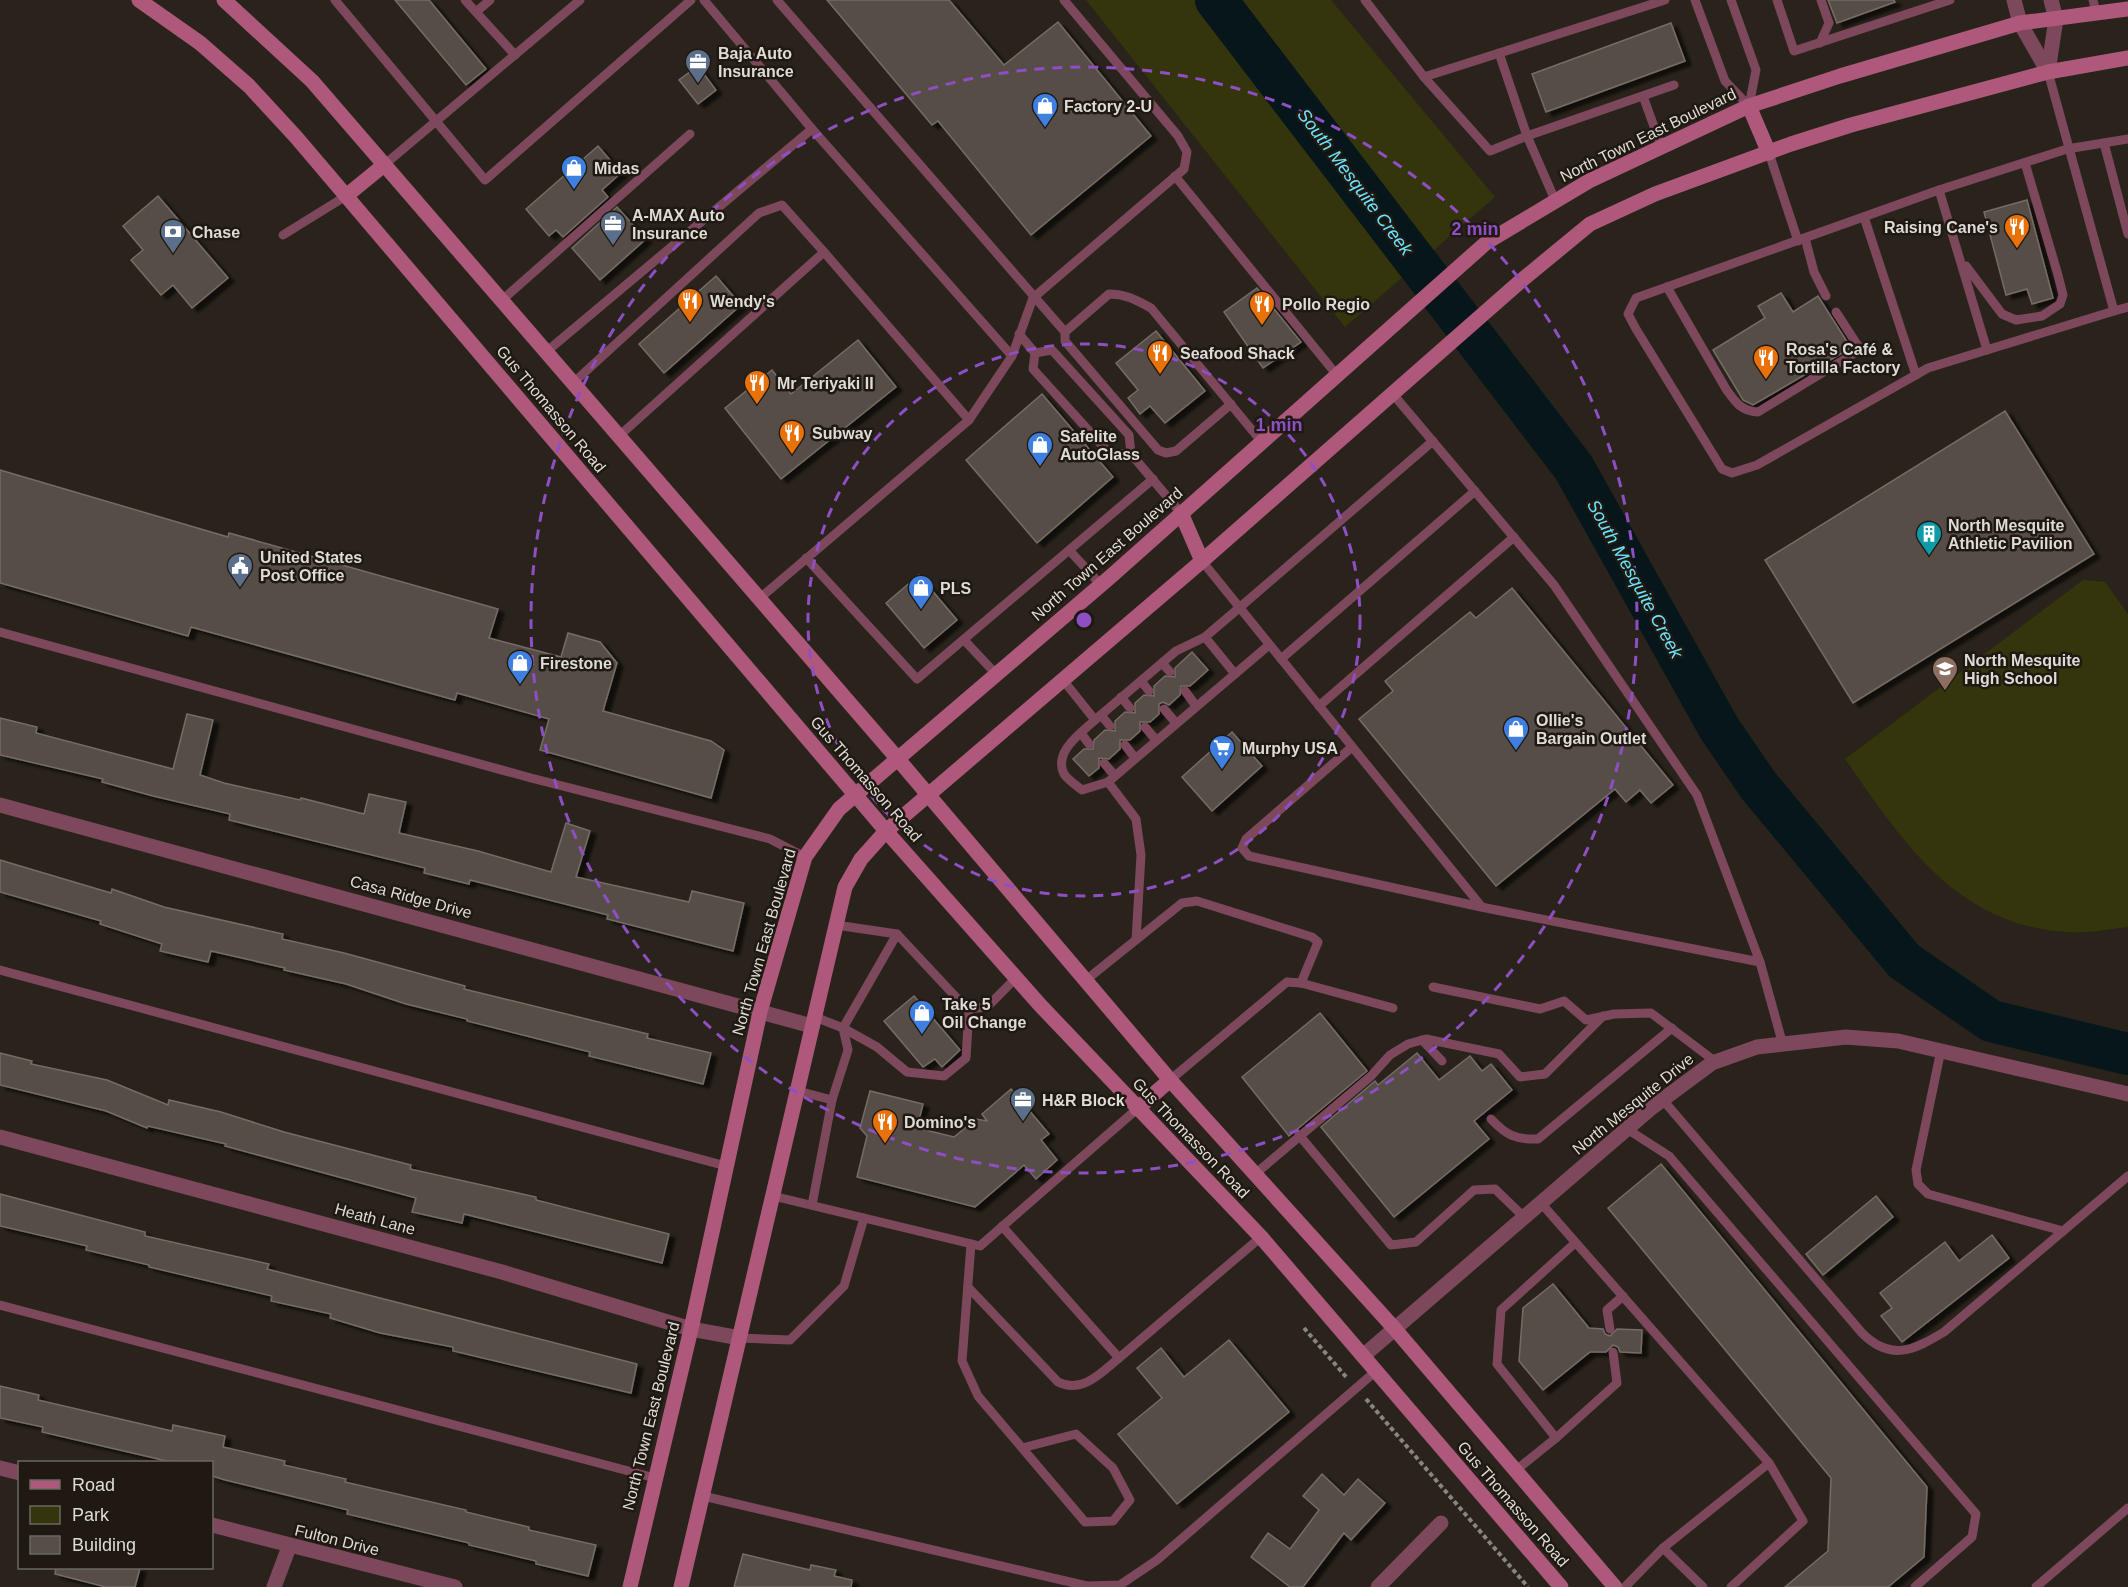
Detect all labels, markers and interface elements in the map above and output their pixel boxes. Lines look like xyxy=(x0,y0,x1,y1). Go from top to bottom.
place label: Baja Auto Insurance xyxy=(718,45,794,80)
office icon: Baja Auto Insurance xyxy=(683,47,713,85)
street label: North Town East Boulevard xyxy=(1557,85,1739,185)
shop icon: Factory 2-U xyxy=(1030,91,1060,129)
place label: Factory 2-U xyxy=(1064,98,1152,115)
water label: South Mesquite Creek xyxy=(1293,105,1417,260)
shop icon: Midas xyxy=(559,153,589,191)
place label: Midas xyxy=(594,160,639,177)
place label: A-MAX Auto Insurance xyxy=(632,207,725,242)
office icon: A-MAX Auto Insurance xyxy=(598,209,628,247)
restaurant icon: Raising Cane's xyxy=(2002,212,2032,250)
bank icon: Chase xyxy=(158,217,188,255)
text: 2 min xyxy=(1451,219,1499,239)
place label: Raising Cane's xyxy=(1884,219,1998,236)
place label: Chase xyxy=(192,224,240,241)
restaurant icon: Wendy's xyxy=(675,286,705,324)
restaurant icon: Pollo Regio xyxy=(1247,289,1277,327)
place label: Wendy's xyxy=(710,293,775,310)
place label: Pollo Regio xyxy=(1282,296,1370,313)
restaurant icon: Seafood Shack xyxy=(1145,338,1175,376)
place label: Rosa's Café & Tortilla Factory xyxy=(1786,341,1900,376)
street label: Gus Thomasson Road xyxy=(493,342,609,476)
restaurant icon: Rosa's Café & Tortilla Factory xyxy=(1751,343,1781,381)
place label: Seafood Shack xyxy=(1180,345,1295,362)
restaurant icon: Mr Teriyaki II xyxy=(742,368,772,406)
place label: Mr Teriyaki II xyxy=(777,375,874,392)
text: 1 min xyxy=(1255,415,1303,435)
restaurant icon: Subway xyxy=(777,418,807,456)
place label: Subway xyxy=(812,425,873,442)
place label: Safelite AutoGlass xyxy=(1060,428,1140,463)
shop icon: Safelite AutoGlass xyxy=(1025,430,1055,468)
street label: North Town East Boulevard xyxy=(1028,484,1186,624)
water label: South Mesquite Creek xyxy=(1583,496,1687,663)
place label: North Mesquite Athletic Pavilion xyxy=(1948,517,2072,552)
building icon: North Mesquite Athletic Pavilion xyxy=(1914,519,1944,557)
place label: United States Post Office xyxy=(260,549,362,584)
public building icon: United States Post Office xyxy=(225,551,255,589)
shop icon: PLS xyxy=(906,573,936,611)
place label: PLS xyxy=(940,580,971,597)
centre of rings xyxy=(1074,610,1094,630)
shop icon: Firestone xyxy=(505,648,535,686)
place label: North Mesquite High School xyxy=(1964,652,2081,687)
school or university icon: North Mesquite High School xyxy=(1930,654,1960,692)
place label: Firestone xyxy=(540,655,612,672)
place label: Ollie's Bargain Outlet xyxy=(1536,712,1647,747)
street label: Gus Thomasson Road xyxy=(807,713,925,845)
shop icon: Ollie's Bargain Outlet xyxy=(1501,714,1531,752)
supermarket icon: Murphy USA xyxy=(1207,733,1237,771)
place label: Murphy USA xyxy=(1242,740,1338,757)
street label: North Town East Boulevard xyxy=(729,847,799,1037)
street label: Casa Ridge Drive xyxy=(348,873,474,921)
place label: Take 5 Oil Change xyxy=(942,996,1027,1031)
shop icon: Take 5 Oil Change xyxy=(907,998,937,1036)
street label: North Mesquite Drive xyxy=(1569,1050,1697,1158)
street label: Gus Thomasson Road xyxy=(1129,1075,1253,1201)
office icon: H&R Block xyxy=(1008,1085,1038,1123)
place label: H&R Block xyxy=(1042,1092,1125,1109)
restaurant icon: Domino's xyxy=(870,1107,900,1145)
place label: Domino's xyxy=(904,1114,976,1131)
street label: Heath Lane xyxy=(333,1200,417,1238)
street label: North Town East Boulevard xyxy=(619,1320,683,1512)
street label: Gus Thomasson Road xyxy=(1454,1438,1572,1570)
legend xyxy=(18,1461,213,1569)
text: Road xyxy=(72,1475,115,1495)
text: Park xyxy=(72,1505,110,1525)
street label: Fulton Drive xyxy=(293,1521,381,1559)
text: Building xyxy=(72,1535,136,1555)

